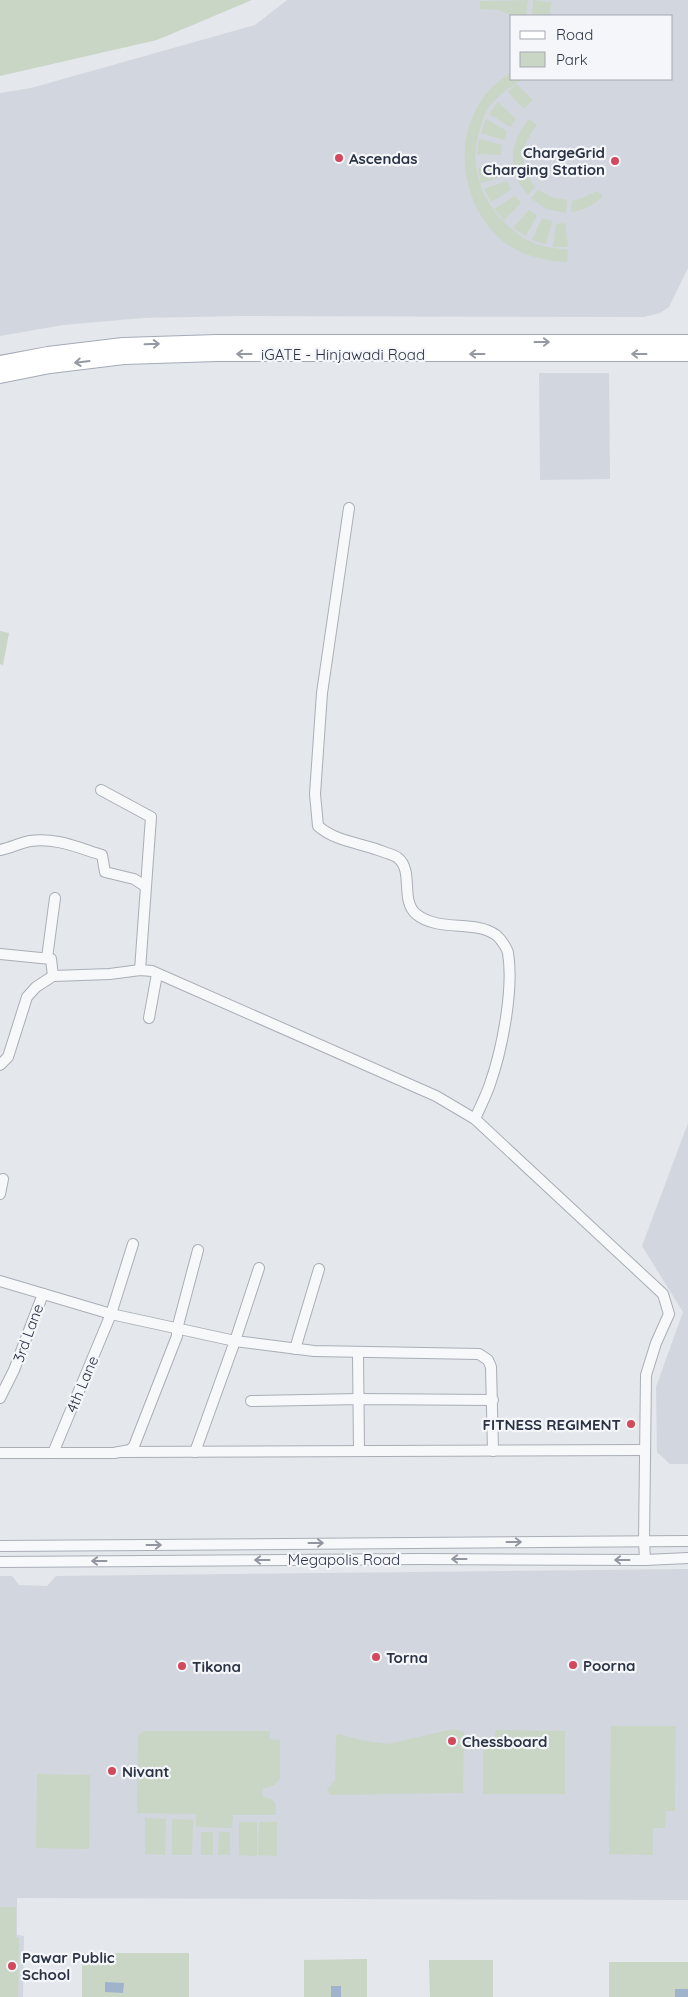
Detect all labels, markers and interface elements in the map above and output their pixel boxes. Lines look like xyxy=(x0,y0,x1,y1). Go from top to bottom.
legend xyxy=(510,15,673,80)
text: Road xyxy=(556,25,593,44)
text: Park xyxy=(556,50,588,69)
place label: ChargeGrid Charging Station xyxy=(483,143,605,179)
place label: Ascendas xyxy=(349,149,417,168)
marker: Ascendas xyxy=(333,152,345,164)
marker: ChargeGrid Charging Station xyxy=(609,155,621,167)
one-way arrow xyxy=(534,337,550,347)
one-way arrow xyxy=(144,339,160,348)
street label: iGATE - Hinjawadi Road xyxy=(261,345,425,364)
one-way arrow xyxy=(237,349,253,359)
one-way arrow xyxy=(469,349,486,359)
one-way arrow xyxy=(632,349,648,359)
one-way arrow xyxy=(74,357,90,367)
street label: 3rd Lane xyxy=(9,1301,47,1365)
street label: 4th Lane xyxy=(62,1353,102,1415)
place label: FITNESS REGIMENT xyxy=(483,1415,621,1434)
marker: FITNESS REGIMENT xyxy=(625,1418,637,1430)
one-way arrow xyxy=(505,1537,521,1547)
one-way arrow xyxy=(308,1538,324,1548)
one-way arrow xyxy=(145,1540,161,1550)
street label: Megapolis Road xyxy=(288,1550,400,1569)
one-way arrow xyxy=(452,1554,468,1564)
one-way arrow xyxy=(254,1555,270,1565)
one-way arrow xyxy=(614,1555,630,1564)
one-way arrow xyxy=(92,1556,108,1566)
place label: Torna xyxy=(386,1648,428,1667)
marker: Torna xyxy=(370,1651,382,1663)
place label: Poorna xyxy=(583,1656,636,1675)
place label: Tikona xyxy=(192,1657,241,1676)
marker: Poorna xyxy=(567,1659,579,1671)
marker: Tikona xyxy=(176,1660,188,1672)
place label: Chessboard xyxy=(462,1732,547,1751)
marker: Chessboard xyxy=(446,1735,458,1747)
place label: Nivant xyxy=(122,1762,169,1781)
marker: Nivant xyxy=(106,1765,118,1777)
place label: Pawar Public School xyxy=(22,1948,115,1984)
marker: Pawar Public School xyxy=(6,1960,18,1972)

